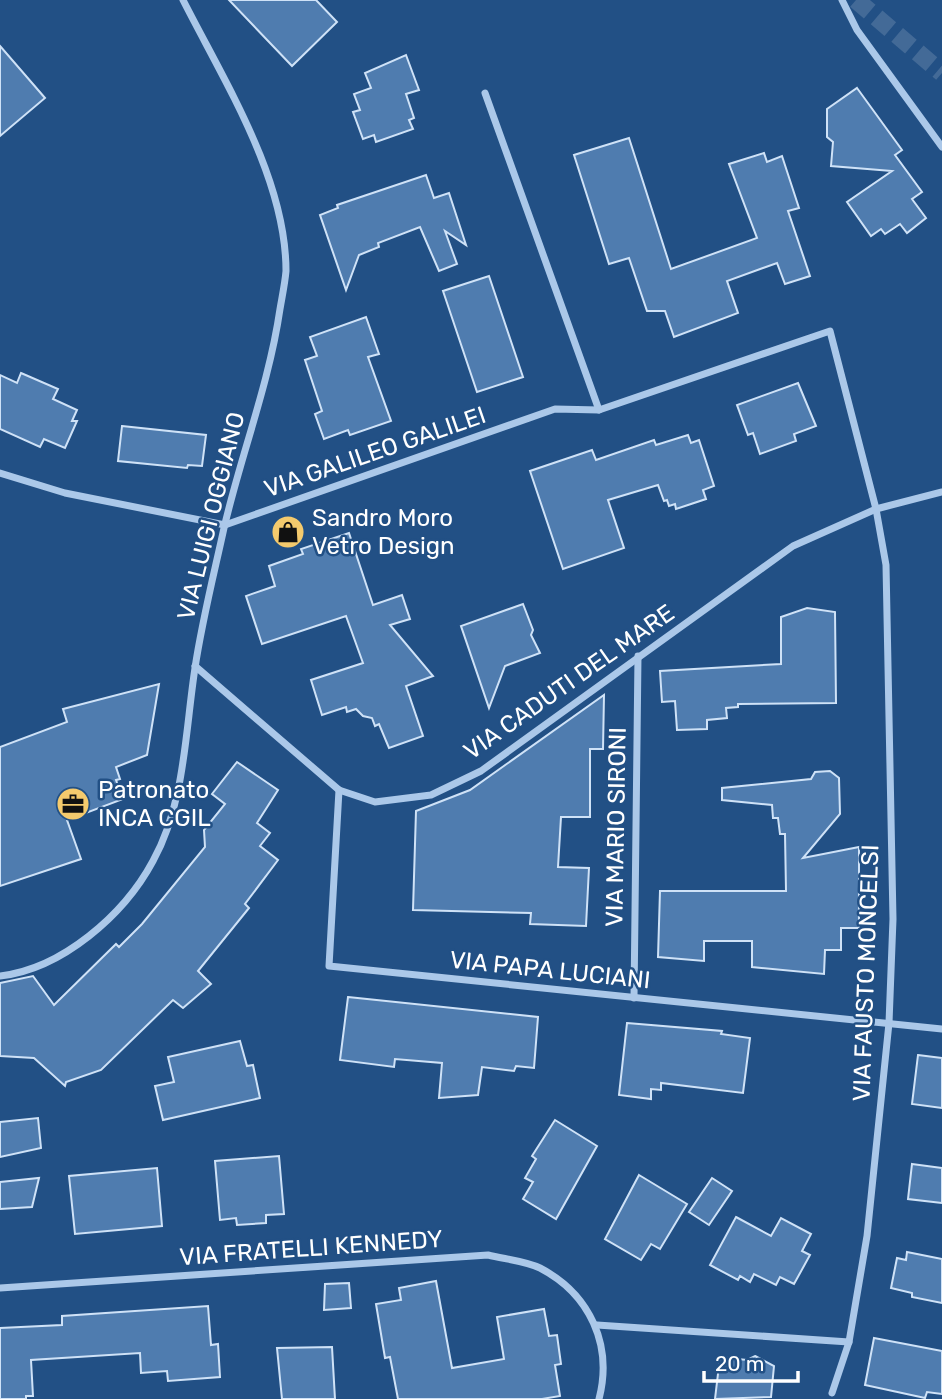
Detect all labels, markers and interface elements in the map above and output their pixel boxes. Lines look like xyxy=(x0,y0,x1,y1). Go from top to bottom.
street label: VIA GALILEO GALILEI xyxy=(261,401,489,503)
street label: VIA LUIGI OGGIANO xyxy=(172,409,250,623)
place label: Sandro Moro Vetro Design xyxy=(312,504,455,560)
shop icon: Sandro Moro Vetro Design xyxy=(269,513,307,551)
street label: VIA CADUTI DEL MARE xyxy=(458,599,680,765)
street label: VIA MARIO SIRONI xyxy=(600,727,632,927)
place label: Patronato INCA CGIL xyxy=(98,776,211,832)
office icon: Patronato INCA CGIL xyxy=(54,785,92,823)
street label: VIA FAUSTO MONCELSI xyxy=(848,844,884,1102)
street label: VIA PAPA LUCIANI xyxy=(448,946,652,994)
street label: VIA FRATELLI KENNEDY xyxy=(178,1225,444,1271)
scale bar xyxy=(704,1340,799,1384)
text: 20 m xyxy=(715,1351,764,1376)

